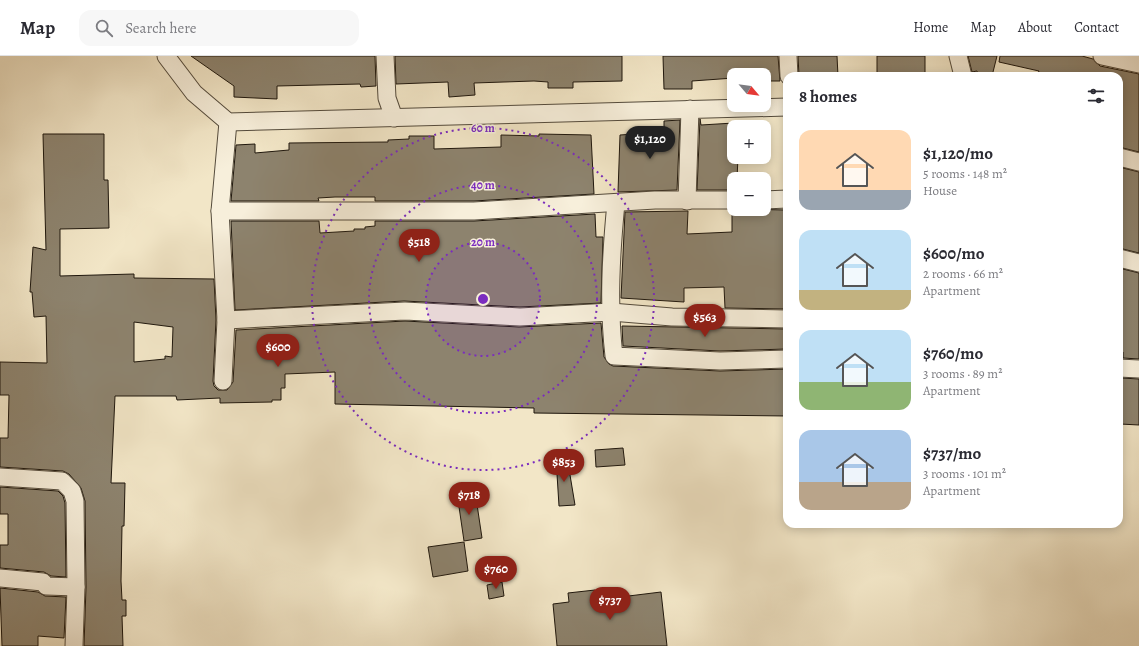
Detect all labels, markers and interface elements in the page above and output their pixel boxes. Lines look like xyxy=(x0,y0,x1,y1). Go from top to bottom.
search box xyxy=(79,10,359,46)
text: Map xyxy=(20,15,55,41)
icon: search xyxy=(93,17,115,39)
text: Search here xyxy=(125,18,197,38)
text: Home xyxy=(913,18,948,37)
text: Map xyxy=(970,18,996,37)
text: About xyxy=(1018,18,1052,37)
text: Contact xyxy=(1074,18,1119,37)
north arrow xyxy=(727,68,771,112)
map controls xyxy=(727,68,771,216)
text: 8 homes xyxy=(799,85,857,108)
icon: filters xyxy=(1085,85,1107,107)
text: 60 m xyxy=(471,120,495,136)
button: + xyxy=(727,120,771,164)
pin: $1,120 xyxy=(617,126,683,160)
text: $1,120 xyxy=(634,130,666,147)
text: $1,120/mo xyxy=(923,142,993,165)
icon: home xyxy=(831,146,879,194)
text: 5 rooms · 148 m² xyxy=(923,165,1007,182)
button: − xyxy=(727,172,771,216)
text: 40 m xyxy=(471,177,495,193)
text: House xyxy=(923,182,957,199)
pin: $518 xyxy=(395,229,443,263)
text: $518 xyxy=(408,233,430,250)
text: 20 m xyxy=(471,234,495,250)
text: $600/mo xyxy=(923,242,985,265)
icon: home xyxy=(831,246,879,294)
text: 2 rooms · 66 m² xyxy=(923,265,1003,282)
text: Apartment xyxy=(923,282,981,299)
centre of rings xyxy=(476,292,490,306)
pin: $563 xyxy=(681,304,729,338)
text: $563 xyxy=(693,308,717,325)
pin: $600 xyxy=(254,334,302,368)
text: $600 xyxy=(265,338,291,355)
text: $760/mo xyxy=(923,342,983,365)
icon: home xyxy=(831,346,879,394)
text: 3 rooms · 89 m² xyxy=(923,365,1002,382)
text: Apartment xyxy=(923,382,981,399)
text: $737/mo xyxy=(923,442,981,465)
icon: home xyxy=(831,446,879,494)
pin: $853 xyxy=(540,449,588,483)
text: $853 xyxy=(552,453,576,470)
text: 3 rooms · 101 m² xyxy=(923,465,1006,482)
pin: $718 xyxy=(445,482,493,516)
text: Apartment xyxy=(923,482,981,499)
text: $718 xyxy=(458,486,480,503)
pin: $760 xyxy=(472,556,520,590)
text: $760 xyxy=(484,560,508,577)
pin: $737 xyxy=(586,587,634,621)
text: $737 xyxy=(599,591,621,608)

